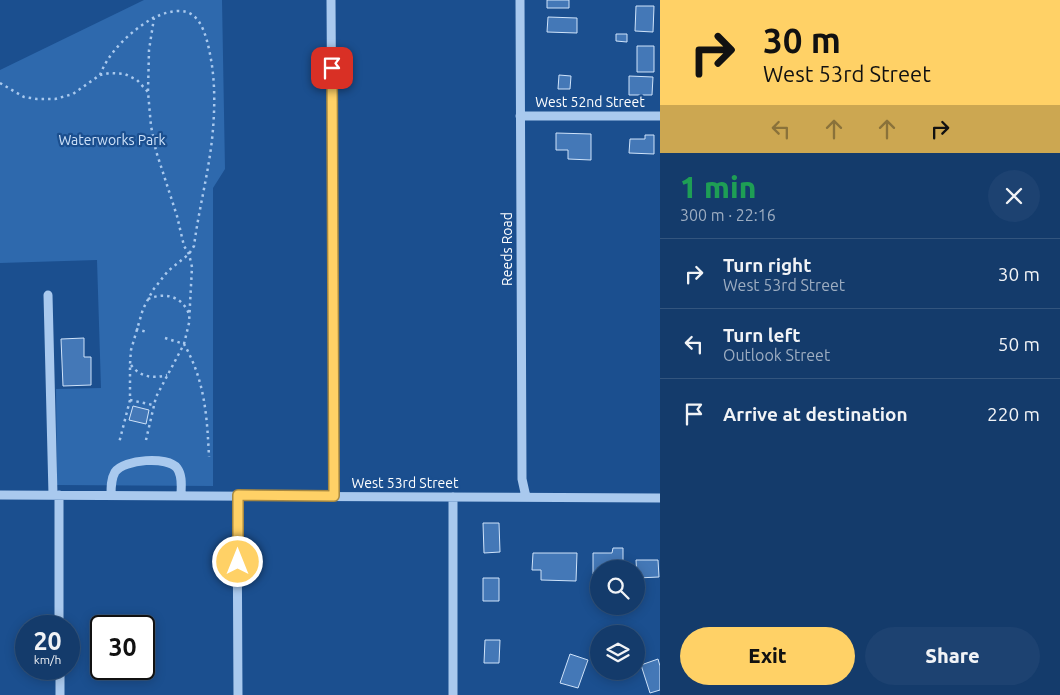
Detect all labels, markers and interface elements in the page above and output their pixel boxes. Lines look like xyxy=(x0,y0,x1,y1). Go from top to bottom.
icon: right xyxy=(680,20,745,85)
text: 30 m xyxy=(763,20,841,60)
pin xyxy=(311,47,353,89)
icon: arrive xyxy=(318,54,346,82)
text: West 53rd Street xyxy=(763,61,931,86)
street label: West 52nd Street xyxy=(535,94,645,110)
icon: left xyxy=(767,115,795,143)
icon: ahead xyxy=(820,115,848,143)
icon: ahead xyxy=(873,115,901,143)
icon: right xyxy=(926,115,954,143)
park label: Waterworks Park xyxy=(58,132,166,148)
text: 1 min xyxy=(680,170,756,204)
button: close xyxy=(988,170,1040,222)
text: 300 m · 22:16 xyxy=(680,206,776,224)
street label: Reeds Road xyxy=(499,212,515,286)
text: Turn right xyxy=(723,254,811,276)
icon: right xyxy=(680,260,708,288)
text: 30 m xyxy=(998,263,1040,285)
text: West 53rd Street xyxy=(723,276,845,294)
text: Turn left xyxy=(723,324,801,346)
icon: left xyxy=(680,330,708,358)
text: 50 m xyxy=(998,333,1040,355)
text: Outlook Street xyxy=(723,346,830,364)
icon: arrive xyxy=(680,400,708,428)
text: Arrive at destination xyxy=(723,403,908,425)
text: 220 m xyxy=(987,403,1040,425)
street label: West 53rd Street xyxy=(352,475,459,491)
position arrow xyxy=(211,535,263,587)
map controls xyxy=(590,560,645,680)
button: search xyxy=(590,560,645,615)
speed limit sign: 30 xyxy=(90,615,155,680)
button: layers xyxy=(590,625,645,680)
text: 20 xyxy=(33,627,62,655)
button: Exit xyxy=(680,627,855,685)
button: Share xyxy=(865,627,1040,685)
text: km/h xyxy=(34,653,61,666)

